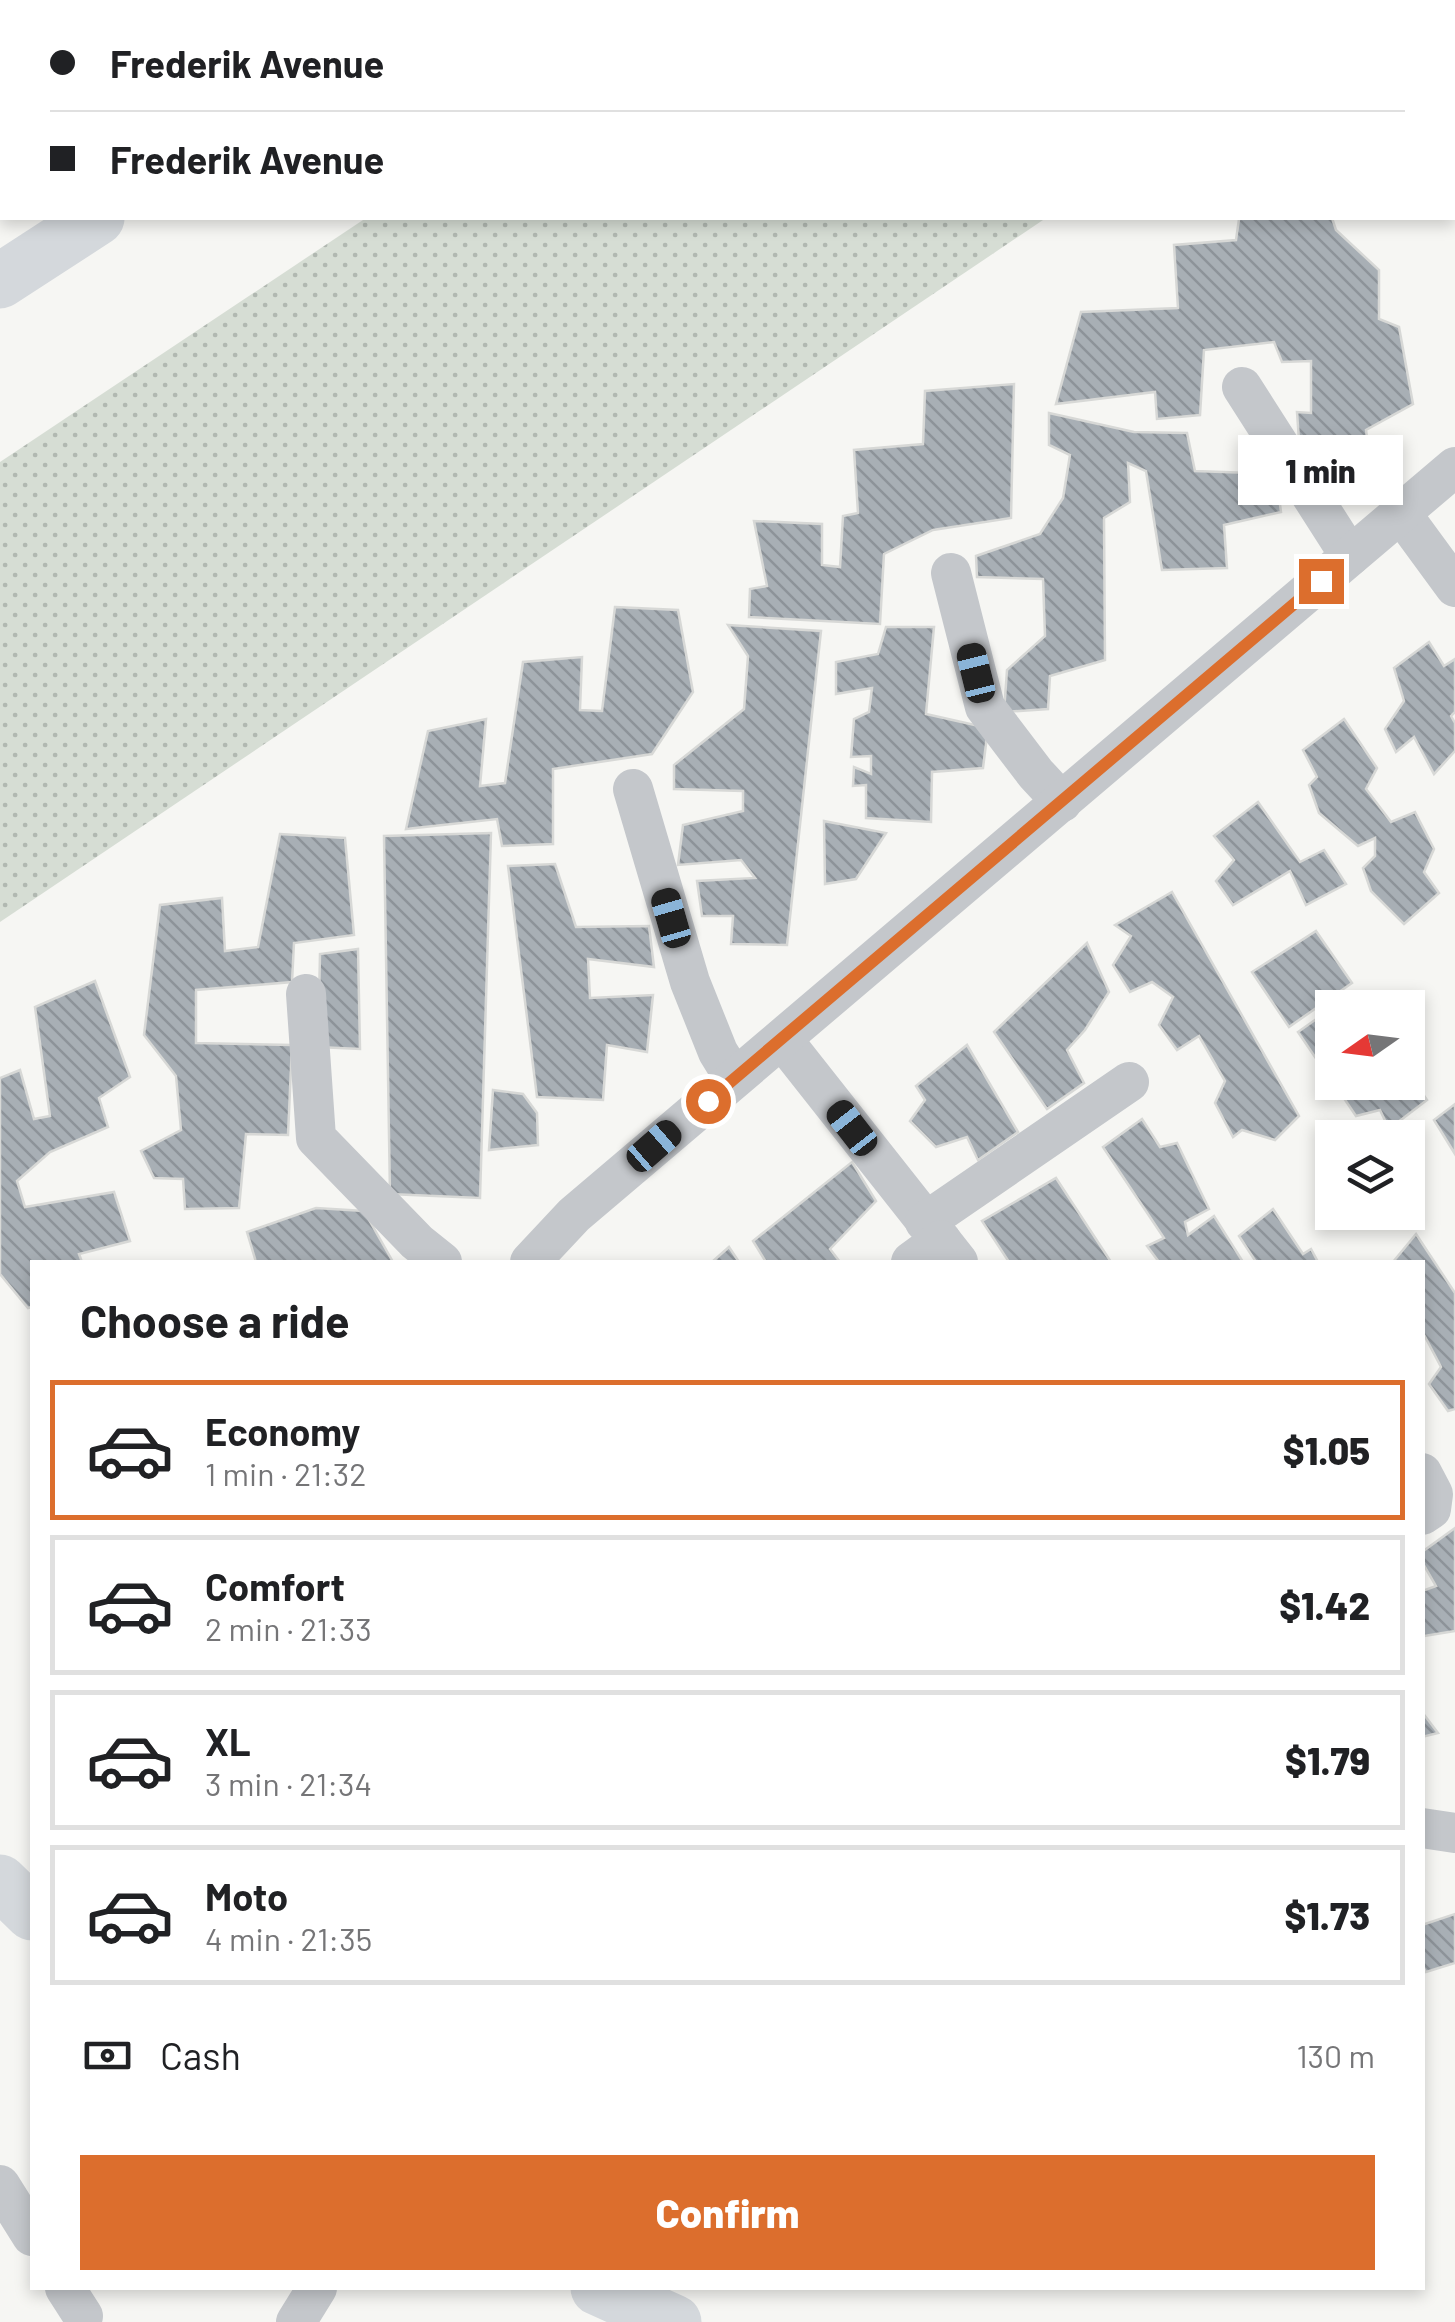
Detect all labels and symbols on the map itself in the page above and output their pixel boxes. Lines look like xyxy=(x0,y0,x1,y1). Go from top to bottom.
callout: 1 min xyxy=(1238,436,1404,506)
route end xyxy=(1299,559,1344,604)
car xyxy=(954,640,998,706)
car xyxy=(648,885,694,951)
north arrow xyxy=(1315,990,1425,1100)
route start xyxy=(686,1079,731,1124)
car xyxy=(822,1095,882,1161)
car xyxy=(622,1115,686,1177)

